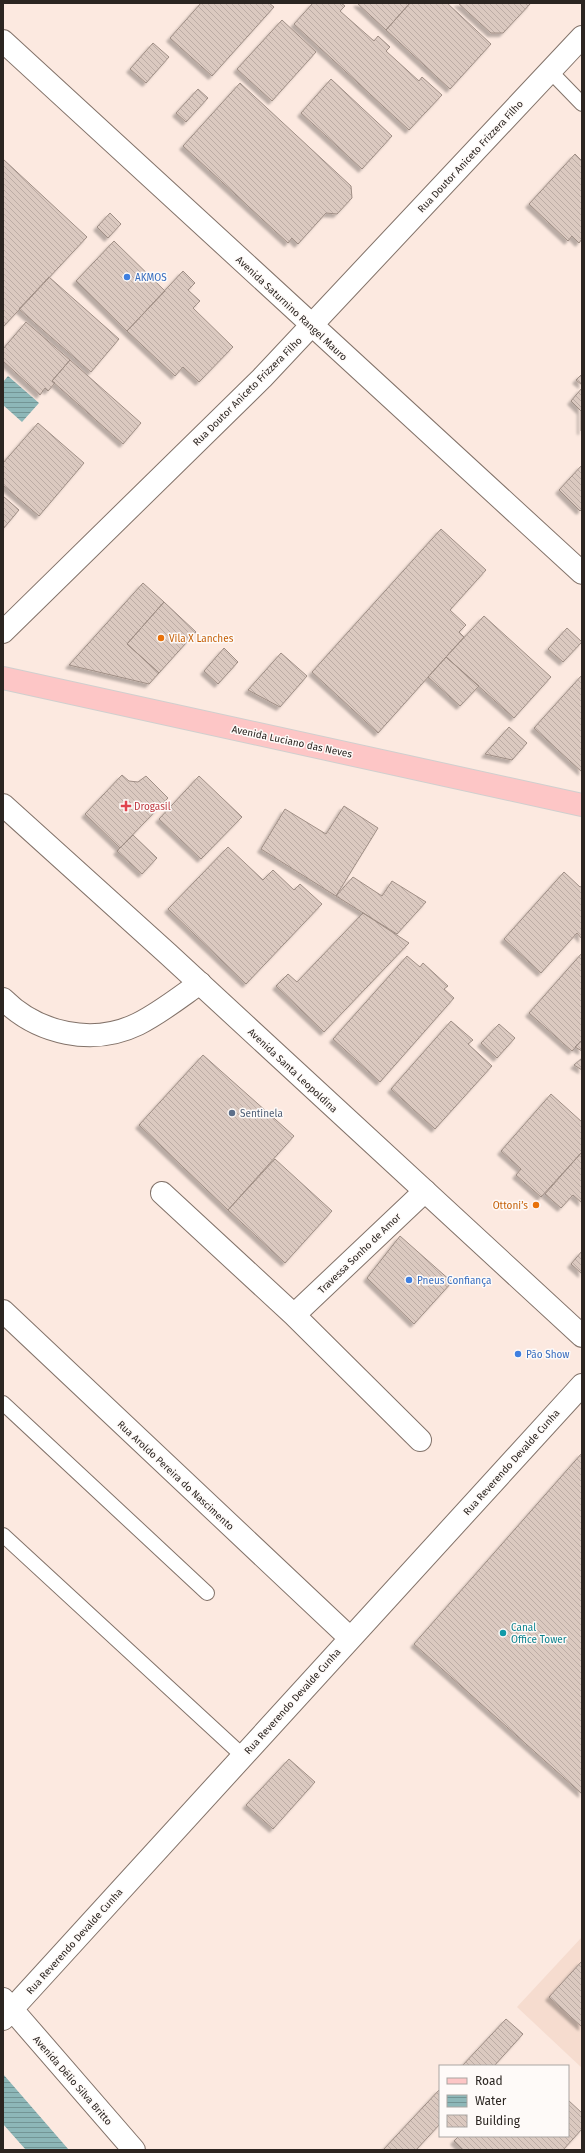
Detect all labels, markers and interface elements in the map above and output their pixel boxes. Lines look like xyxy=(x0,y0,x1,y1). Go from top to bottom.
street label: Rua Doutor Aniceto Frizzera Filho xyxy=(415,98,526,215)
street label: Avenida Saturnino Rangel Mauro xyxy=(233,254,350,364)
marker: AKMOS xyxy=(122,272,132,282)
place label: AKMOS xyxy=(135,272,167,284)
street label: Rua Doutor Aniceto Frizzera Filho xyxy=(191,335,305,449)
marker: Vila X Lanches xyxy=(156,633,166,643)
place label: Vila X Lanches xyxy=(169,633,234,645)
street label: Avenida Luciano das Neves xyxy=(231,723,353,761)
marker: Drogasil xyxy=(121,801,131,811)
place label: Drogasil xyxy=(134,801,171,813)
street label: Avenida Santa Leopoldina xyxy=(245,1026,340,1115)
marker: Sentinela xyxy=(227,1108,237,1118)
place label: Sentinela xyxy=(240,1108,283,1120)
place label: Ottoni’s xyxy=(493,1200,528,1212)
marker: Ottoni’s xyxy=(531,1200,541,1210)
street label: Travessa Sonho de Amor xyxy=(316,1211,404,1297)
marker: Pneus Confiança xyxy=(404,1275,414,1285)
place label: Pneus Confiança xyxy=(417,1275,491,1287)
marker: Pão Show xyxy=(513,1349,523,1359)
place label: Pão Show xyxy=(526,1349,570,1361)
street label: Rua Reverendo Devalde Cunha xyxy=(461,1407,562,1518)
street label: Rua Aroldo Pereira do Nascimento xyxy=(115,1419,236,1533)
place label: Canal Office Tower xyxy=(511,1622,567,1646)
marker: Canal Office Tower xyxy=(498,1628,508,1638)
street label: Rua Reverendo Devalde Cunha xyxy=(242,1646,343,1757)
street label: Rua Reverendo Devalde Cunha xyxy=(24,1886,125,1997)
street label: Avenida Délio Silva Britto xyxy=(30,2033,114,2128)
legend xyxy=(439,2065,569,2137)
text: Road xyxy=(475,2074,503,2088)
text: Water xyxy=(475,2094,507,2108)
text: Building xyxy=(475,2114,521,2128)

